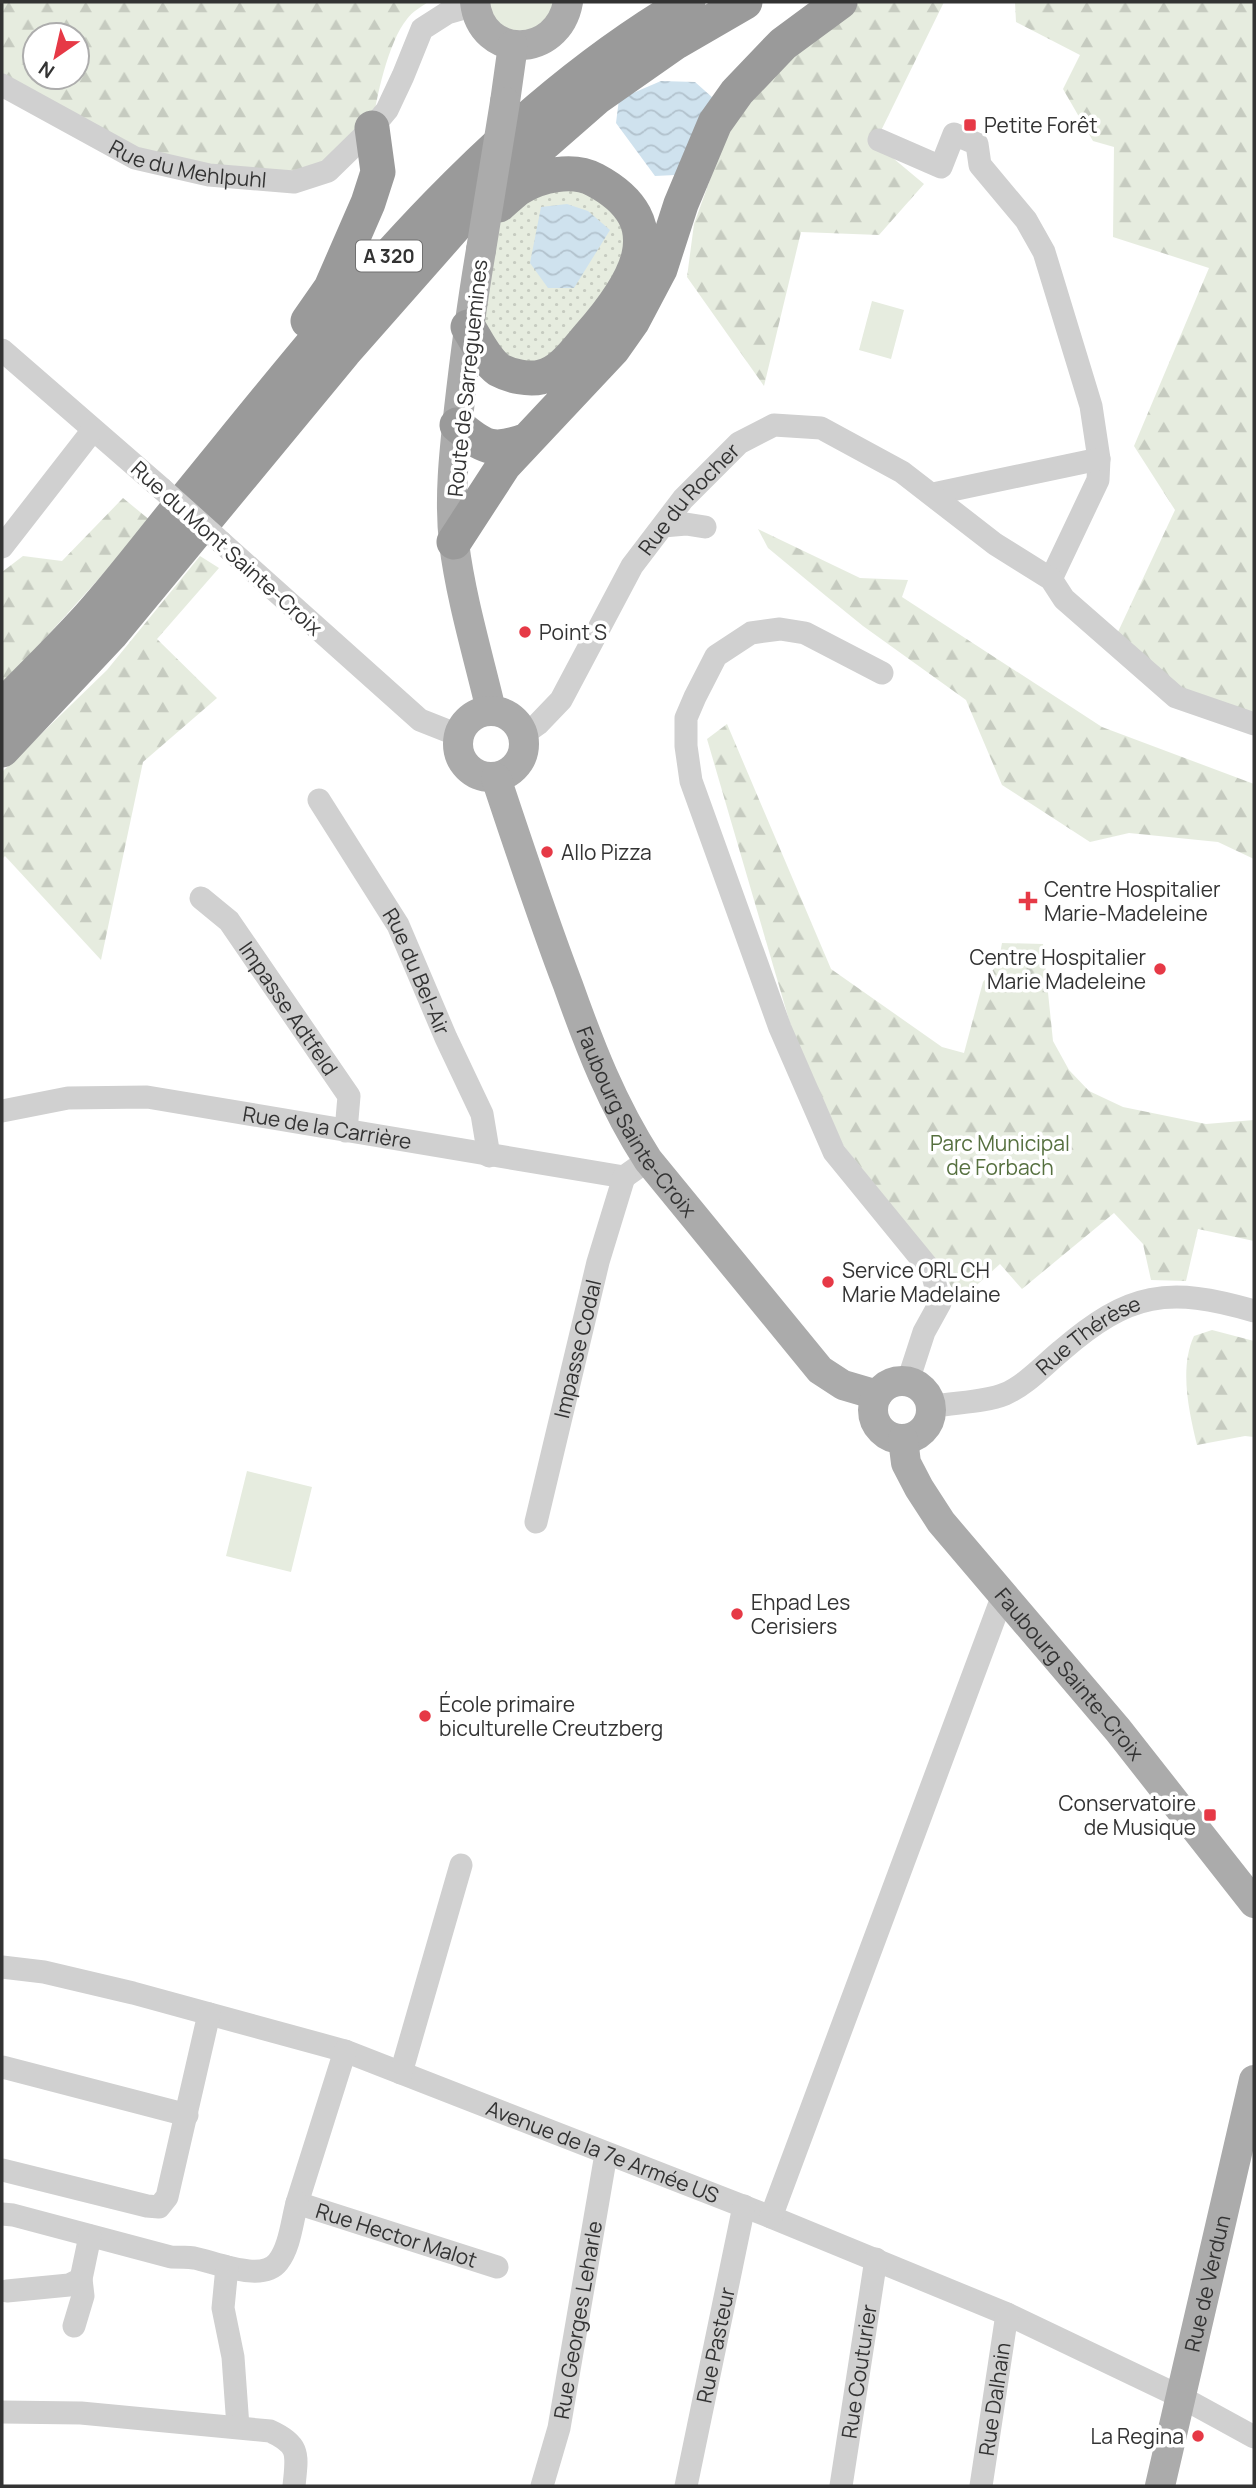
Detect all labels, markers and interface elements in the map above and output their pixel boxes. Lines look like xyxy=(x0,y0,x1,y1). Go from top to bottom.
north arrow xyxy=(21,21,91,91)
text: N xyxy=(34,55,59,85)
place label: Petite Forêt xyxy=(984,111,1098,139)
marker: Petite Forêt xyxy=(962,117,978,133)
street label: Rue du Mehlpuhl xyxy=(104,133,268,194)
road number: A 320 xyxy=(356,240,422,272)
street label: Route de Sarreguemines xyxy=(441,258,493,498)
street label: Rue du Rocher xyxy=(631,436,746,561)
street label: Rue du Mont Sainte-Croix xyxy=(125,455,329,641)
place label: Point S xyxy=(539,618,607,646)
marker: Point S xyxy=(517,624,533,640)
place label: Allo Pizza xyxy=(561,838,652,866)
marker: Allo Pizza xyxy=(539,844,555,860)
place label: Centre Hospitalier Marie-Madeleine xyxy=(1044,875,1221,927)
marker: Centre Hospitalier Marie-Madeleine xyxy=(1018,891,1038,911)
street label: Rue du Bel-Air xyxy=(377,903,457,1039)
street label: Impasse Adtfeld xyxy=(233,936,345,1081)
place label: Centre Hospitalier Marie Madeleine xyxy=(970,943,1146,995)
marker: Centre Hospitalier Marie Madeleine xyxy=(1152,961,1168,977)
street label: Faubourg Sainte-Croix xyxy=(570,1022,703,1223)
street label: Rue de la Carrière xyxy=(241,1099,414,1155)
park label: Parc Municipal de Forbach xyxy=(930,1129,1070,1181)
place label: Service ORL CH Marie Madelaine xyxy=(842,1256,1000,1308)
marker: Service ORL CH Marie Madelaine xyxy=(820,1274,836,1290)
street label: Impasse Codal xyxy=(547,1277,607,1421)
street label: Rue Thérèse xyxy=(1030,1289,1144,1381)
street label: Faubourg Sainte-Croix xyxy=(989,1582,1150,1766)
place label: Ehpad Les Cerisiers xyxy=(751,1588,850,1640)
marker: Ehpad Les Cerisiers xyxy=(729,1606,745,1622)
place label: École primaire biculturelle Creutzberg xyxy=(439,1690,663,1742)
marker: École primaire biculturelle Creutzberg xyxy=(417,1708,433,1724)
place label: Conservatoire de Musique xyxy=(1059,1789,1196,1841)
marker: Conservatoire de Musique xyxy=(1202,1807,1218,1823)
street label: Avenue de la 7e Armée US xyxy=(482,2093,723,2209)
street label: Rue Hector Malot xyxy=(312,2196,481,2274)
street label: Rue de Verdun xyxy=(1178,2212,1236,2355)
street label: Rue Georges Leharle xyxy=(547,2219,608,2421)
street label: Rue Pasteur xyxy=(690,2284,741,2405)
street label: Rue Couturier xyxy=(835,2302,883,2440)
street label: Rue Dalhain xyxy=(972,2340,1017,2458)
place label: La Regina xyxy=(1090,2422,1184,2450)
marker: La Regina xyxy=(1190,2428,1206,2444)

